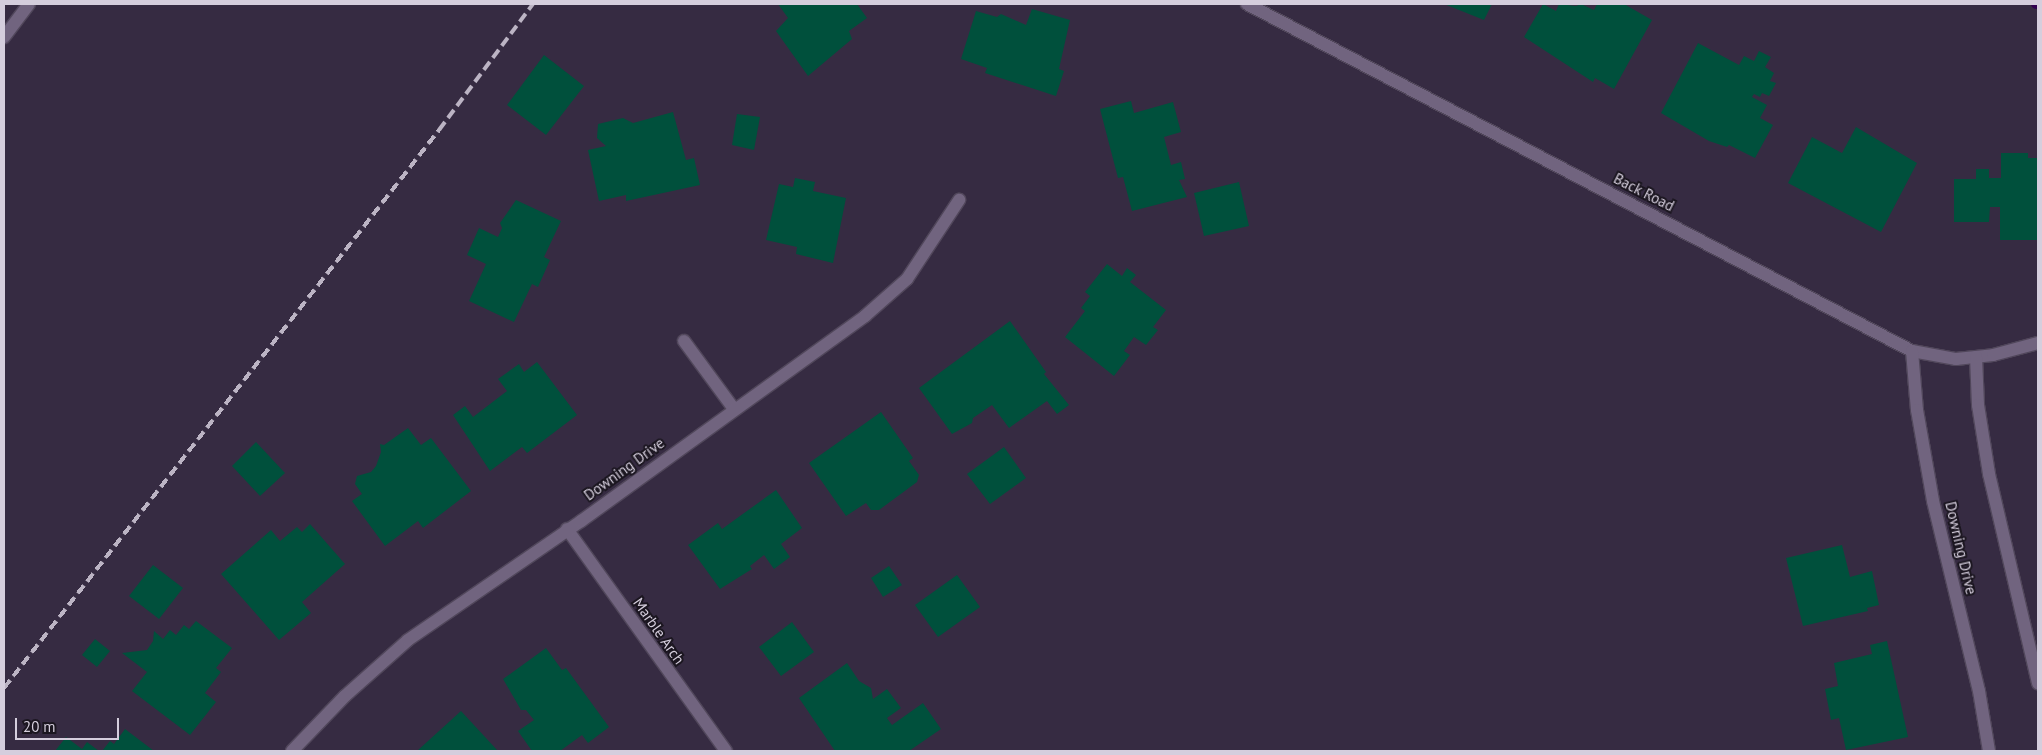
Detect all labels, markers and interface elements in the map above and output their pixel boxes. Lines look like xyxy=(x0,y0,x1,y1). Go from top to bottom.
street label: Back Road xyxy=(1611,169,1677,215)
street label: Downing Drive xyxy=(580,434,668,504)
street label: Downing Drive xyxy=(1942,500,1980,596)
street label: Marble Arch xyxy=(629,594,689,668)
scale bar xyxy=(18,708,121,740)
text: 20 m xyxy=(23,717,56,736)

